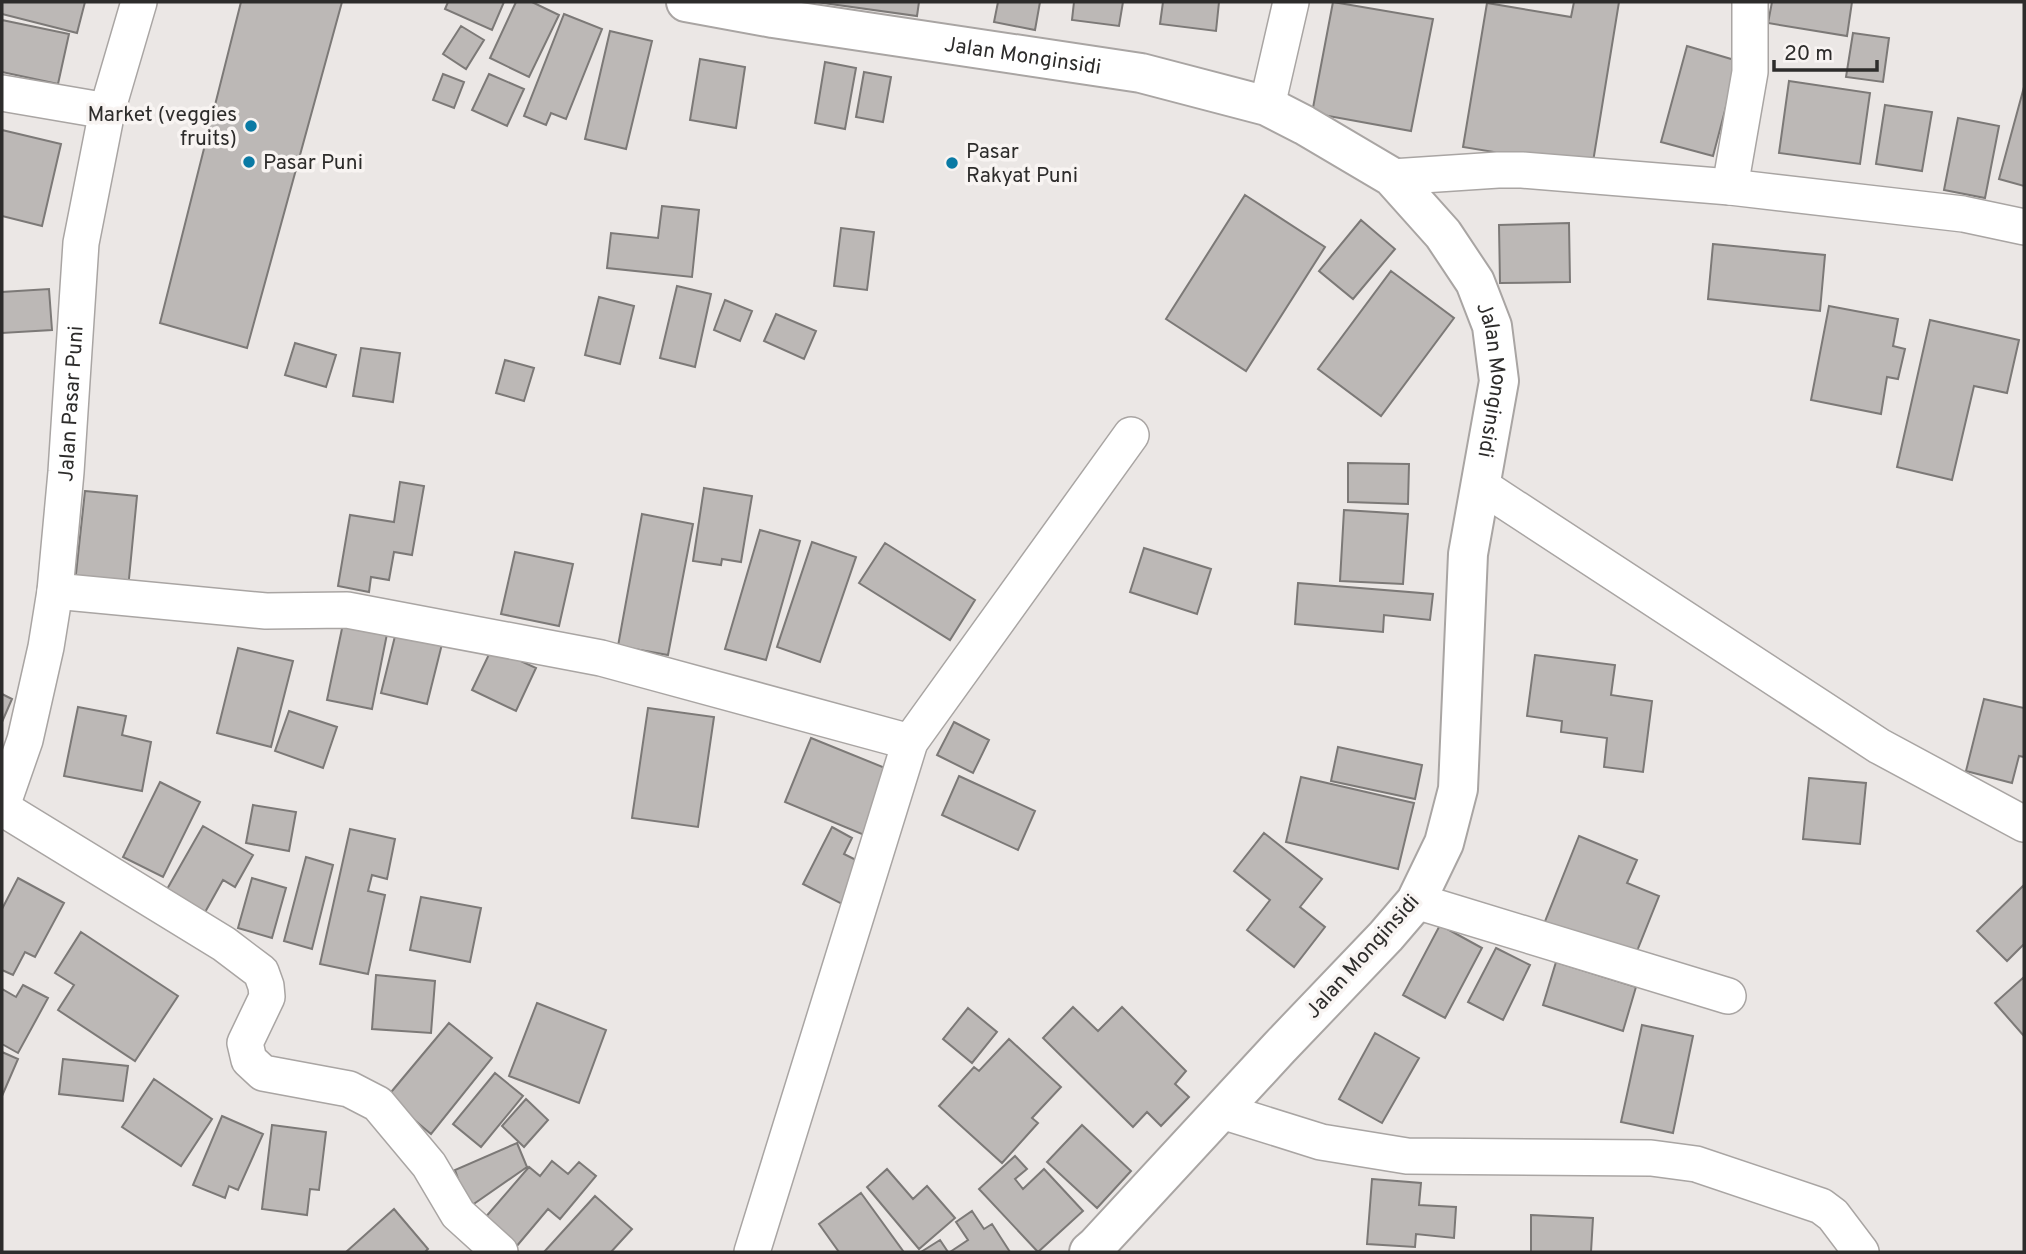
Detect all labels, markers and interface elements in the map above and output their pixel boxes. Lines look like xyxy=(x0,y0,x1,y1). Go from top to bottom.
scale bar xyxy=(1774,28,1877,72)
street label: Jalan Monginsidi xyxy=(942,32,1103,82)
text: 20 m xyxy=(1784,41,1833,68)
place label: Market (veggies fruits) xyxy=(88,102,237,153)
marker: Market (veggies fruits) xyxy=(243,118,259,134)
place label: Pasar Rakyat Puni xyxy=(966,139,1078,190)
place label: Pasar Puni xyxy=(263,150,363,177)
marker: Pasar Puni xyxy=(241,154,257,170)
marker: Pasar Rakyat Puni xyxy=(944,155,960,171)
street label: Jalan Monginsidi xyxy=(1469,298,1511,460)
street label: Jalan Pasar Puni xyxy=(53,325,91,483)
street label: Jalan Monginsidi xyxy=(1300,889,1426,1025)

